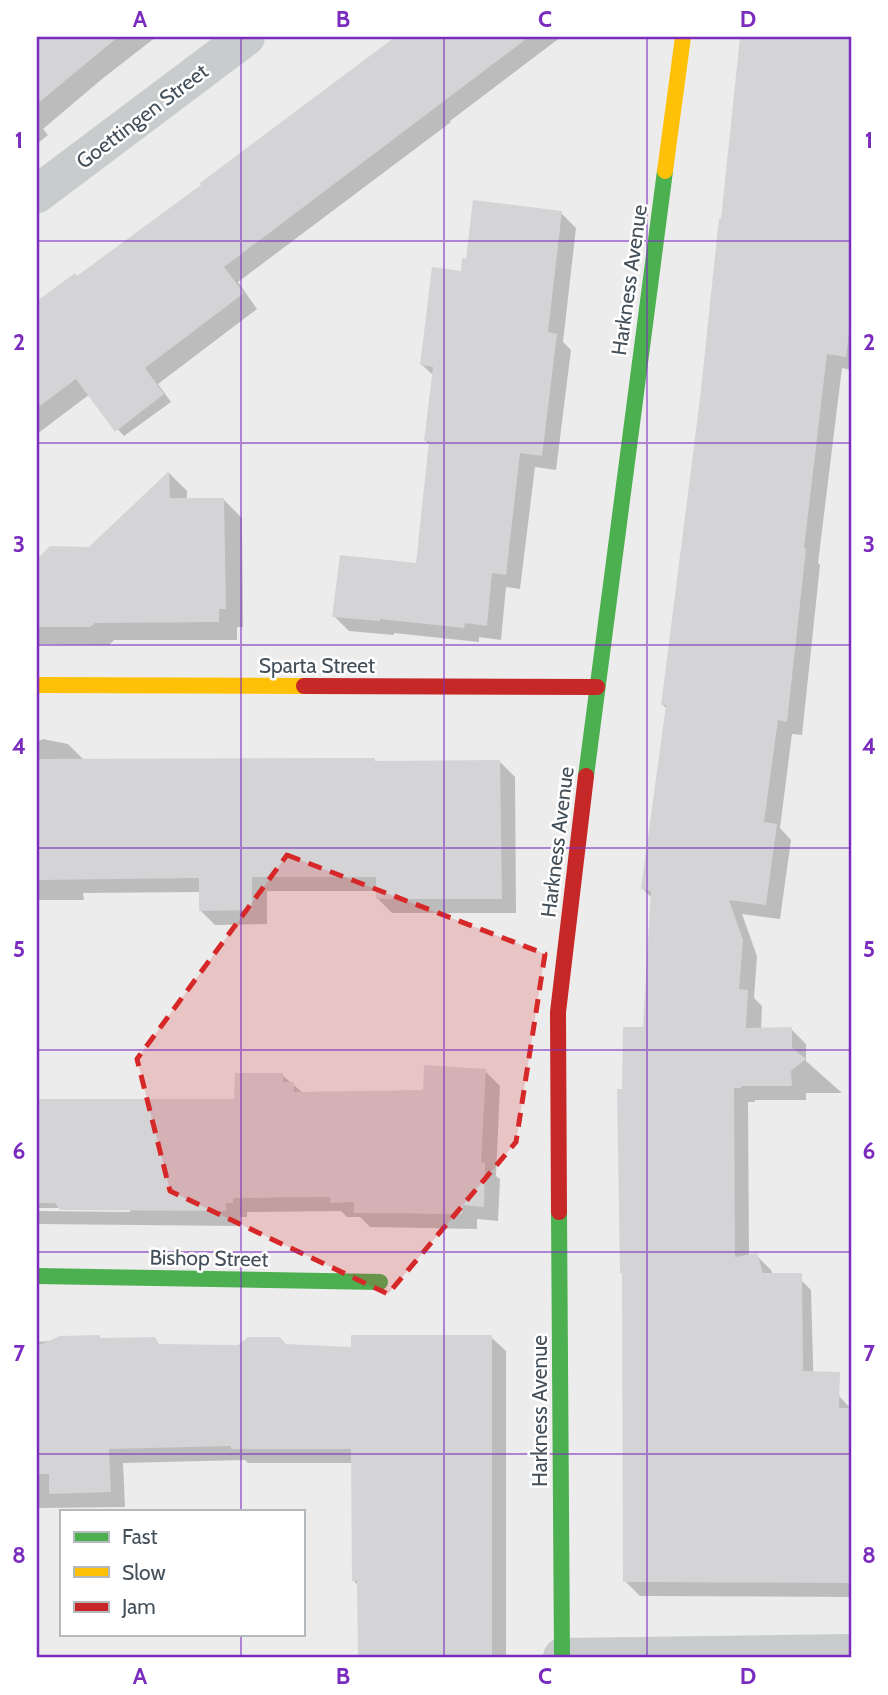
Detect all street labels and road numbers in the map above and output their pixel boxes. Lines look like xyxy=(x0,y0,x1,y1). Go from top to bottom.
street label: Goettingen Street xyxy=(71,58,213,174)
street label: Harkness Avenue xyxy=(606,203,652,357)
street label: Sparta Street xyxy=(259,653,375,678)
street label: Harkness Avenue xyxy=(535,765,579,919)
street label: Bishop Street xyxy=(149,1244,269,1272)
street label: Harkness Avenue xyxy=(527,1335,552,1487)

